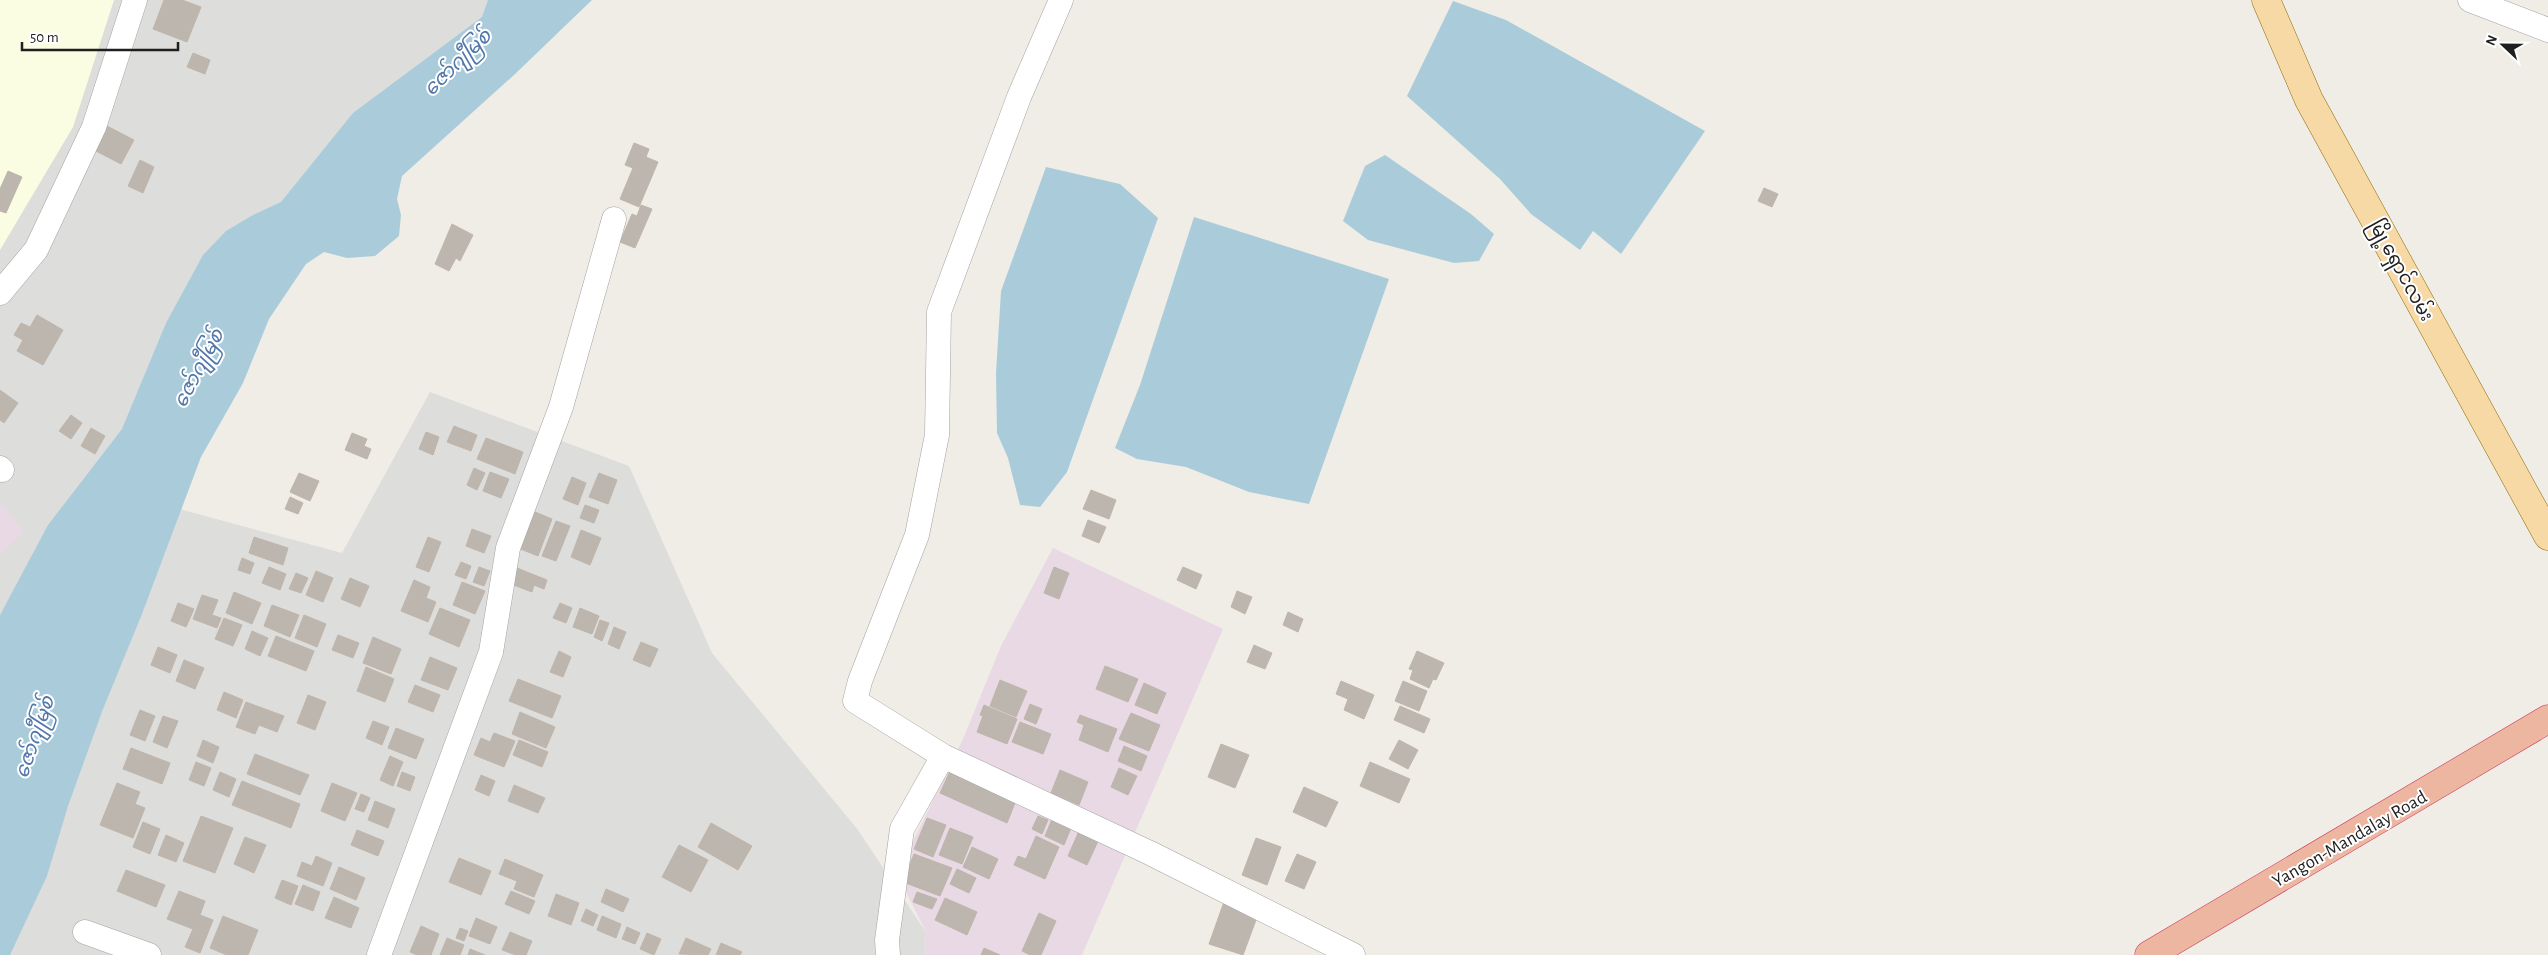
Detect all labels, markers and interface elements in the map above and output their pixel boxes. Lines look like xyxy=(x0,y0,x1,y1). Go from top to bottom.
scale bar xyxy=(22,20,179,52)
north arrow xyxy=(2478,20,2528,70)
water label: ဇော်ဂျီမြစ် xyxy=(417,21,501,104)
text: 50 m xyxy=(30,30,59,45)
text: N xyxy=(2484,33,2500,48)
street label: မြို့ရှောင်လမ်း xyxy=(2360,214,2442,327)
water label: ဇော်ဂျီမြစ် xyxy=(166,322,234,414)
water label: ဇော်ဂျီမြစ် xyxy=(7,691,64,783)
street label: Yangon-Mandalay Road xyxy=(2269,787,2430,891)

